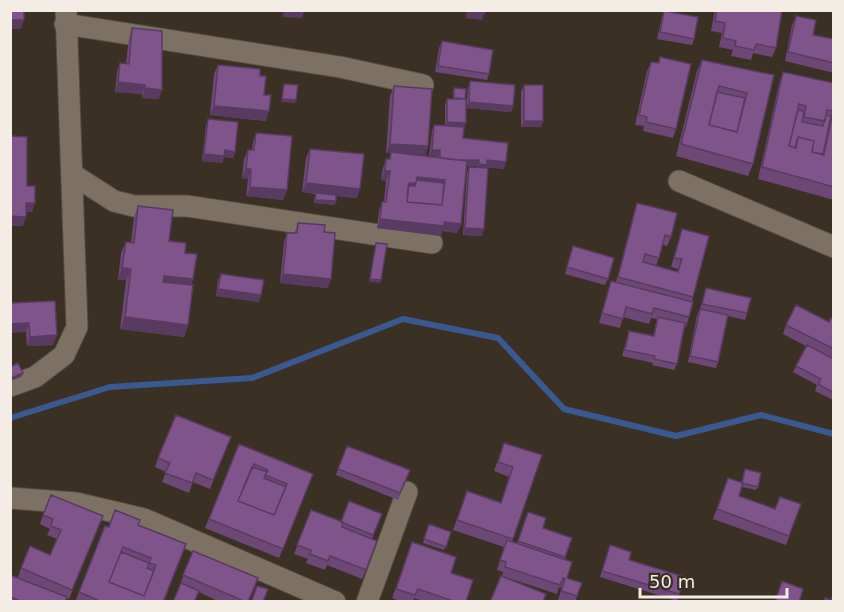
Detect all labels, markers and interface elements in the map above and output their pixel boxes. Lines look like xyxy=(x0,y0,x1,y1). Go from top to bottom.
scale bar xyxy=(640,561,787,599)
text: 50 m xyxy=(649,571,695,592)

